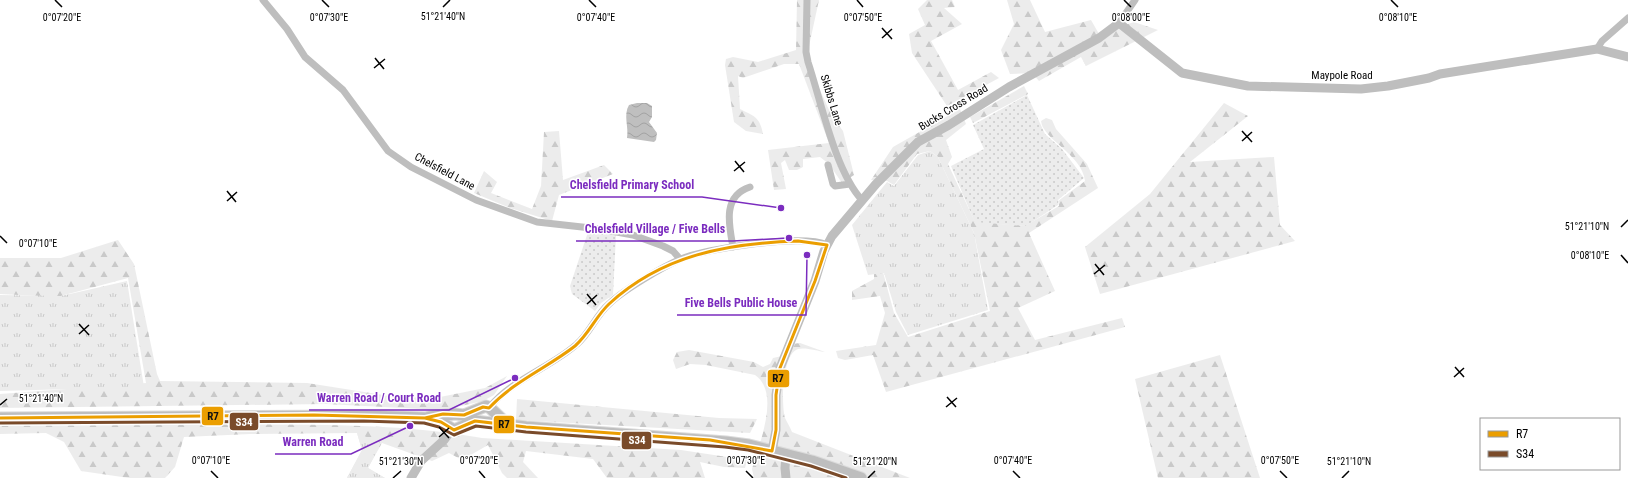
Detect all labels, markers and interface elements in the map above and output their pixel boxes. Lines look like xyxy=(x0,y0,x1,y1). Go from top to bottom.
text: 51°21'40"N xyxy=(421,11,465,22)
text: 0°07'20"E xyxy=(43,12,81,23)
text: 0°07'30"E xyxy=(310,12,348,23)
text: 0°07'40"E xyxy=(577,12,615,23)
text: 0°07'50"E xyxy=(844,12,882,23)
text: 0°08'00"E xyxy=(1112,12,1150,23)
text: 0°08'10"E xyxy=(1379,12,1417,23)
street label: Maypole Road xyxy=(1311,69,1373,82)
street label: Skibbs Lane xyxy=(818,73,845,127)
street label: Bucks Cross Road xyxy=(916,82,990,133)
street label: Chelsfield Lane xyxy=(412,150,477,193)
callout: Chelsfield Primary School xyxy=(561,173,702,197)
text: Chelsfield Primary School xyxy=(570,178,694,192)
callout: Chelsfield Village / Five Bells xyxy=(576,217,733,241)
text: 51°21'10"N xyxy=(1565,221,1609,232)
text: Chelsfield Village / Five Bells xyxy=(585,222,726,236)
text: 0°07'10"E xyxy=(19,238,57,249)
text: 0°08'10"E xyxy=(1571,250,1609,261)
callout: Five Bells Public House xyxy=(677,291,806,315)
text: Five Bells Public House xyxy=(685,296,798,310)
line badge: R7 xyxy=(767,369,790,388)
text: R7 xyxy=(772,372,784,385)
callout: Warren Road / Court Road xyxy=(309,386,449,410)
text: Warren Road / Court Road xyxy=(317,391,441,405)
text: 51°21'40"N xyxy=(19,393,63,404)
line badge: R7 xyxy=(201,406,224,426)
text: R7 xyxy=(207,410,219,423)
line badge: S34 xyxy=(229,412,259,431)
line badge: R7 xyxy=(493,415,515,434)
text: S34 xyxy=(235,416,253,429)
text: R7 xyxy=(498,418,510,431)
legend xyxy=(1480,418,1620,470)
text: R7 xyxy=(1516,427,1528,441)
callout: Warren Road xyxy=(275,430,351,454)
line badge: S34 xyxy=(621,431,652,450)
text: S34 xyxy=(628,434,646,447)
text: Warren Road xyxy=(283,435,344,449)
text: S34 xyxy=(1516,447,1534,461)
text: 0°07'10"E xyxy=(192,455,230,466)
text: 0°07'20"E xyxy=(460,455,498,466)
text: 0°07'30"E xyxy=(727,455,765,466)
text: 0°07'40"E xyxy=(994,455,1032,466)
text: 0°07'50"E xyxy=(1261,455,1299,466)
text: 51°21'30"N xyxy=(379,456,423,467)
text: 51°21'20"N xyxy=(853,456,897,467)
text: 51°21'10"N xyxy=(1327,456,1371,467)

